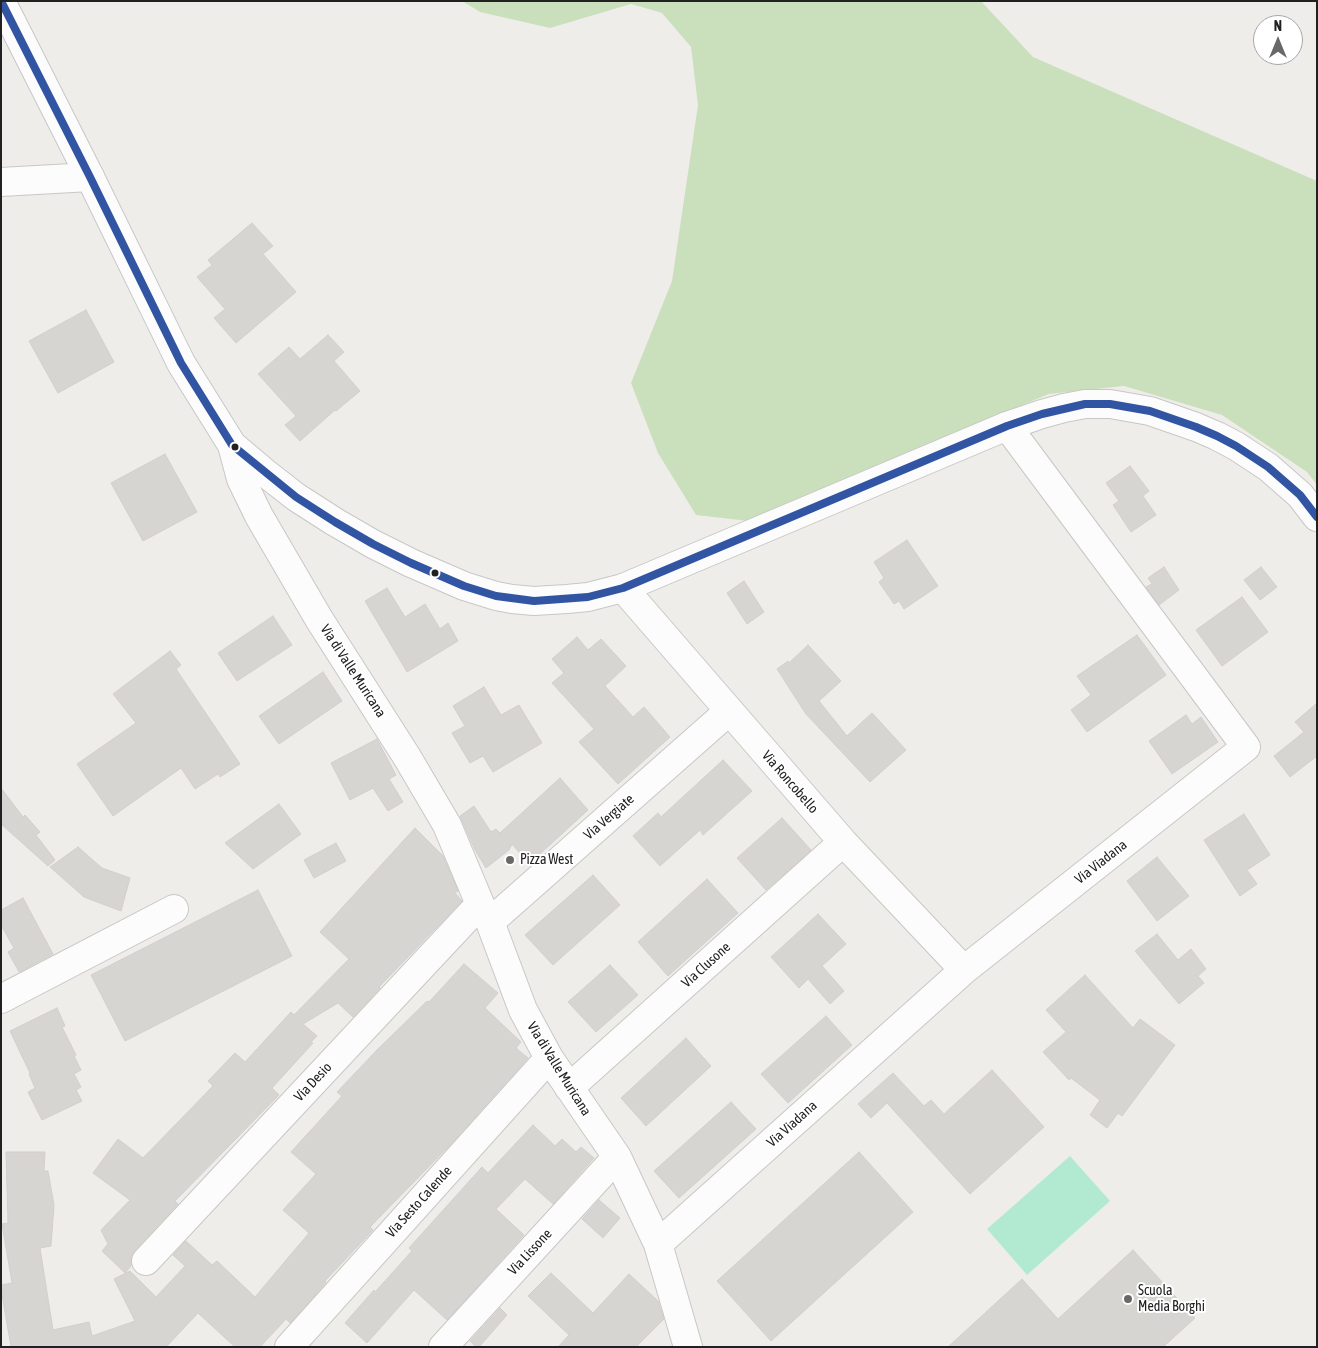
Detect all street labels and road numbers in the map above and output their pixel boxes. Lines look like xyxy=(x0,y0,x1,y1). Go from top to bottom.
street label: Via di Valle Muricana xyxy=(317,621,389,721)
street label: Via Roncobello xyxy=(758,747,822,817)
street label: Via Vergiate xyxy=(580,791,638,843)
street label: Via Viadana xyxy=(1072,836,1130,888)
street label: Via Clusone xyxy=(678,939,734,991)
street label: Via di Valle Muricana xyxy=(523,1019,595,1119)
street label: Via Desio xyxy=(291,1059,335,1105)
street label: Via Viadana xyxy=(764,1097,820,1151)
street label: Via Sesto Calende xyxy=(382,1163,456,1241)
street label: Via Lissone xyxy=(505,1226,555,1278)

